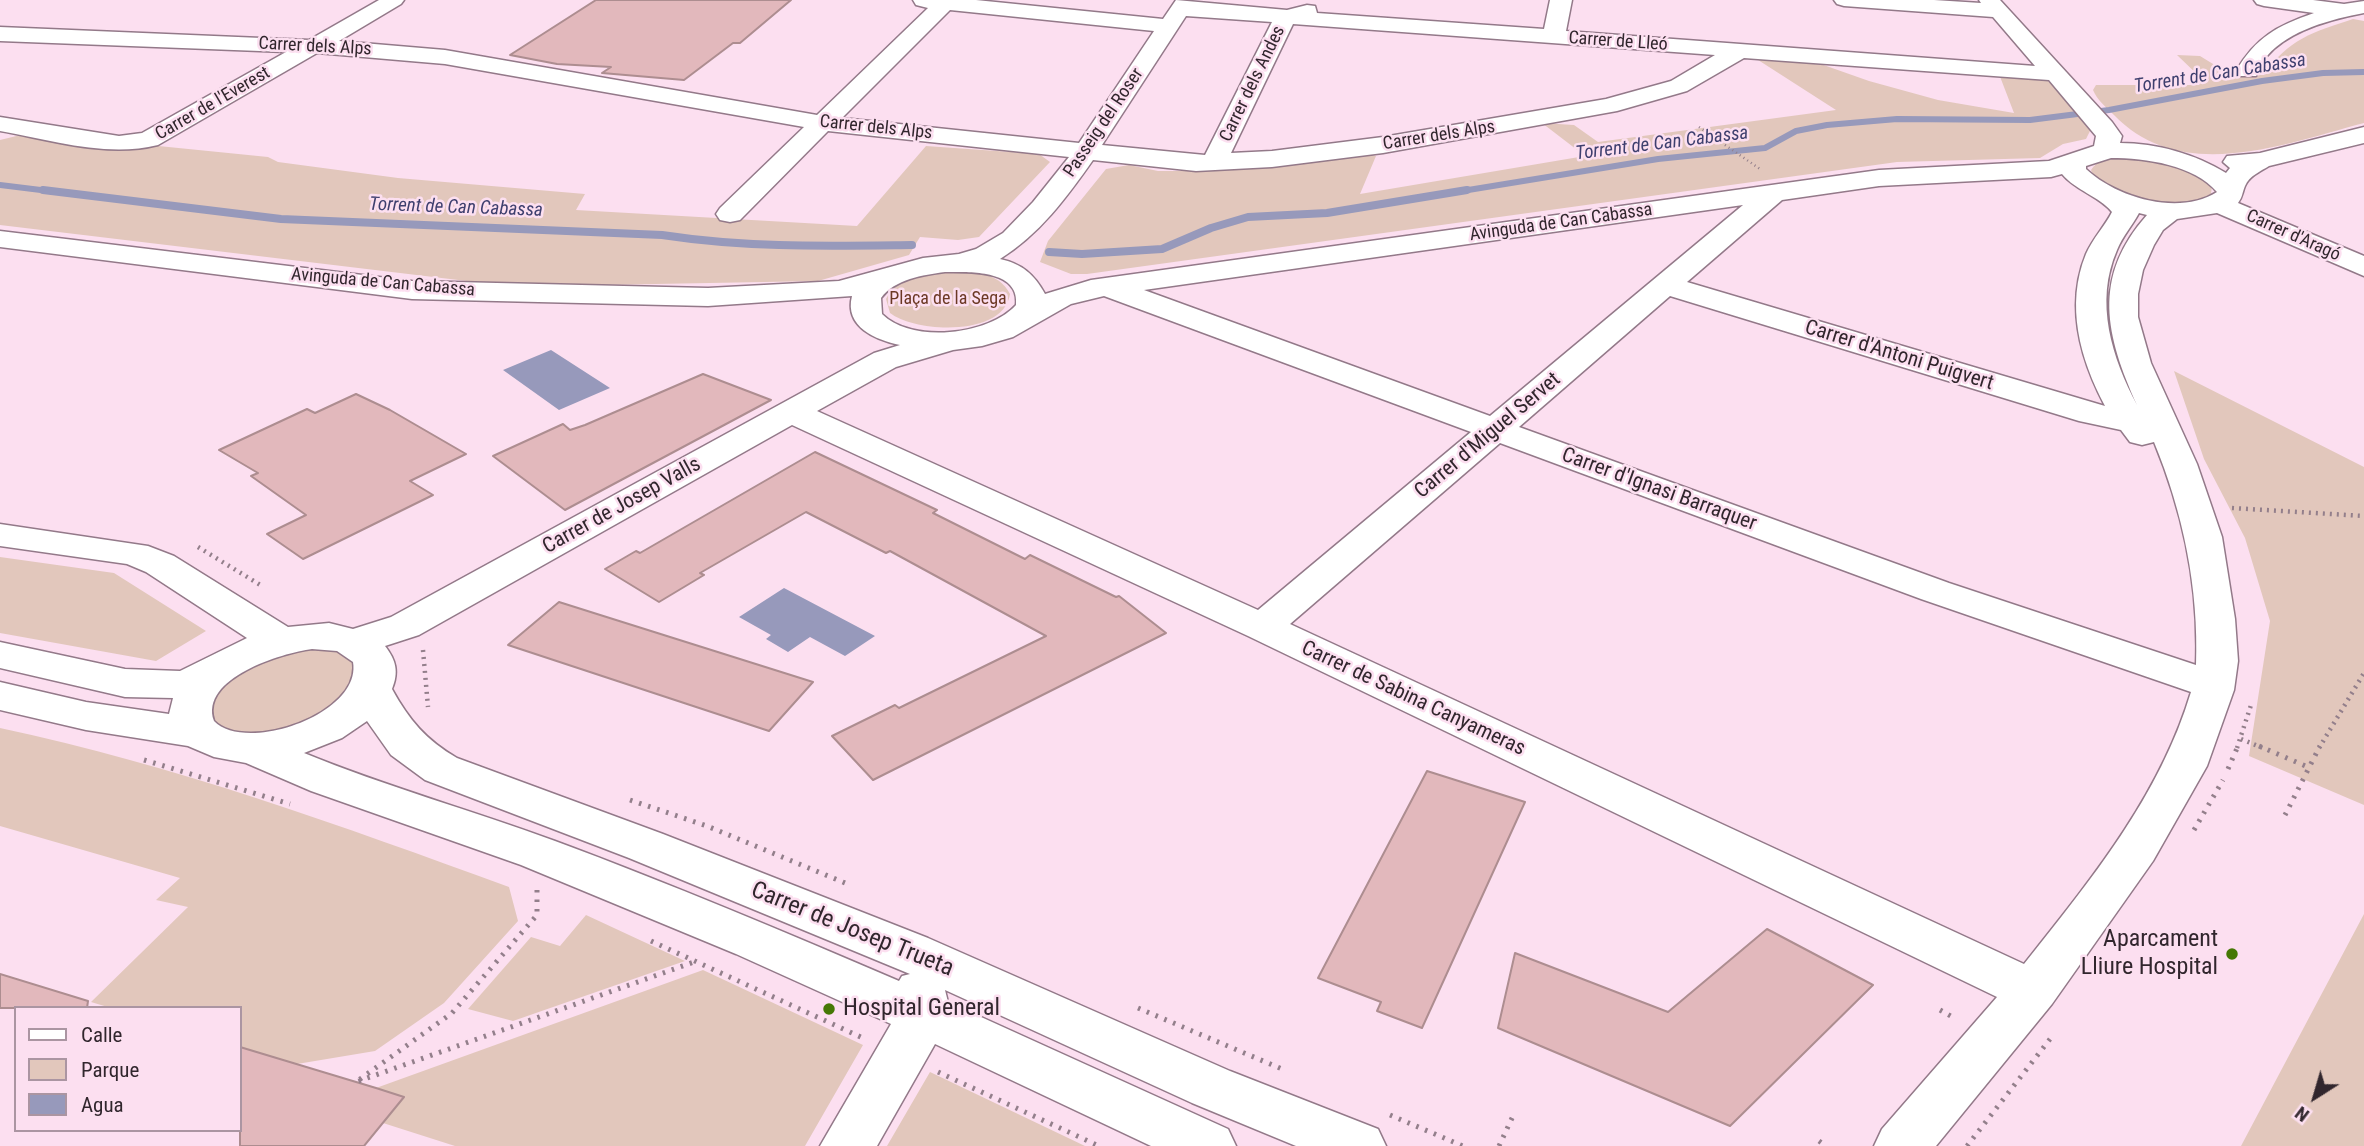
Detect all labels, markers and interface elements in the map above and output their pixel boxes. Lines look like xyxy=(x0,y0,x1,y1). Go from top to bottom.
street label: Carrer dels Andes xyxy=(1216,23,1290,145)
street label: Carrer de Lleó xyxy=(1568,28,1668,56)
street label: Carrer dels Alps xyxy=(258,33,372,61)
water label: Torrent de Can Cabassa xyxy=(2132,49,2308,99)
street label: Carrer de l'Everest xyxy=(152,63,274,145)
street label: Passeig del Roser xyxy=(1060,64,1148,182)
street label: Carrer dels Alps xyxy=(819,111,933,145)
street label: Carrer dels Alps xyxy=(1381,116,1497,156)
water label: Torrent de Can Cabassa xyxy=(1574,122,1750,166)
water label: Torrent de Can Cabassa xyxy=(369,194,543,222)
street label: Avinguda de Can Cabassa xyxy=(1468,199,1654,247)
street label: Carrer d'Aragó xyxy=(2243,206,2343,266)
street label: Avinguda de Can Cabassa xyxy=(290,264,476,302)
park label: Plaça de la Sega xyxy=(889,288,1007,310)
street label: Carrer d'Antoni Puigvert xyxy=(1802,315,1996,397)
street label: Carrer d'Miguel Servet xyxy=(1410,368,1566,504)
street label: Carrer d'Ignasi Barraquer xyxy=(1558,443,1760,537)
street label: Carrer de Josep Valls xyxy=(539,452,705,560)
street label: Carrer de Sabina Canyameras xyxy=(1297,636,1529,762)
street label: Carrer de Josep Trueta xyxy=(747,876,957,984)
place label: Aparcament Lliure Hospital xyxy=(2081,926,2218,982)
marker: Aparcament Lliure Hospital xyxy=(2224,946,2240,962)
place label: Hospital General xyxy=(843,995,1000,1023)
marker: Hospital General xyxy=(821,1001,837,1017)
legend xyxy=(14,1006,242,1132)
text: Calle xyxy=(81,1023,122,1047)
text: Parque xyxy=(81,1058,139,1082)
north arrow xyxy=(2280,1062,2350,1132)
text: Agua xyxy=(81,1093,124,1117)
text: N xyxy=(2290,1101,2314,1127)

